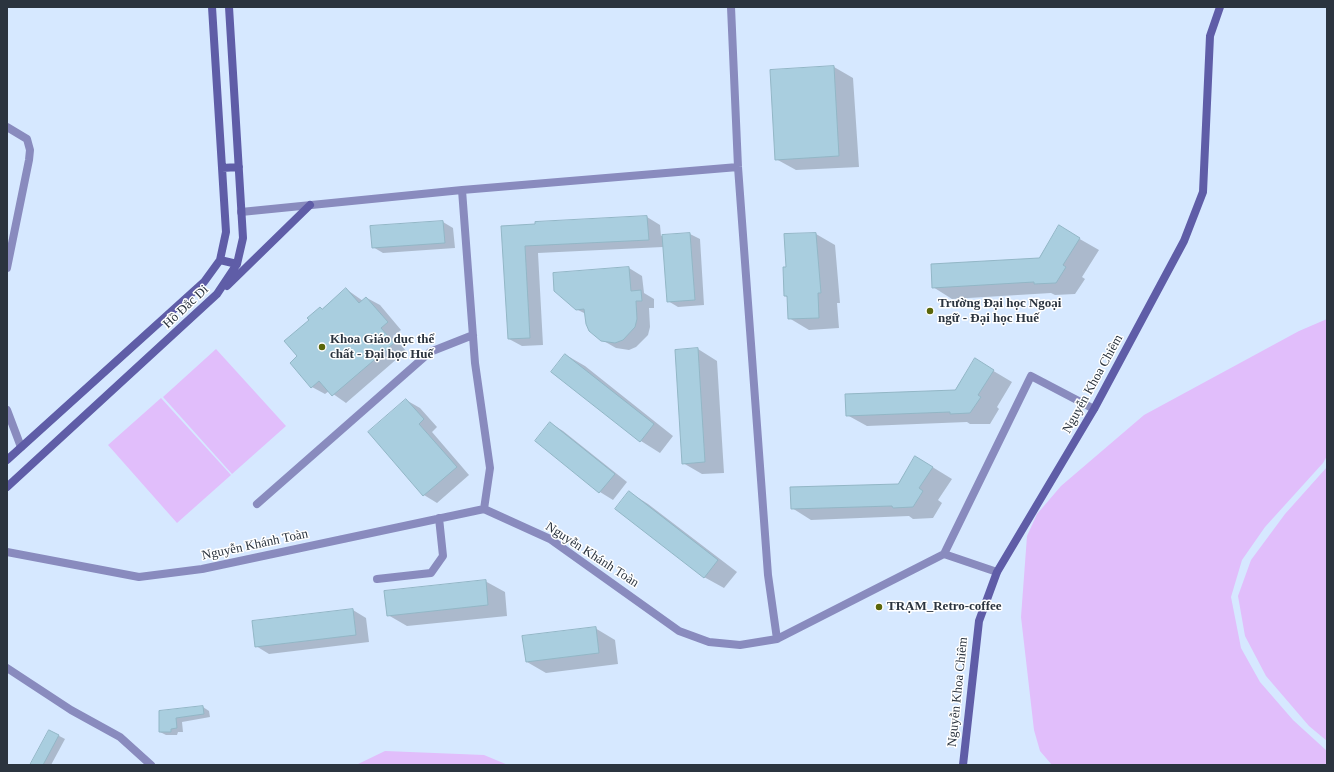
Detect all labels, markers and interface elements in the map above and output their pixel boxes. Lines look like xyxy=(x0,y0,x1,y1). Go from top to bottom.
street label: Hồ Đắc Di xyxy=(160,282,212,332)
place label: Trường Đại học Ngoại ngữ - Đại học Huế xyxy=(938,296,1061,327)
marker: Trường Đại học Ngoại ngữ - Đại học Huế xyxy=(925,306,935,316)
place label: Khoa Giáo dục thể chất - Đại học Huế xyxy=(330,332,434,363)
street label: Nguyễn Khoa Chiêm xyxy=(1059,332,1127,436)
marker: Khoa Giáo dục thể chất - Đại học Huế xyxy=(317,342,327,352)
street label: Nguyễn Khánh Toàn xyxy=(542,519,642,591)
street label: Nguyễn Khánh Toàn xyxy=(200,526,310,564)
place label: TRẠM_Retro-coffee xyxy=(887,599,1002,615)
marker: TRẠM_Retro-coffee xyxy=(874,602,884,612)
street label: Nguyễn Khoa Chiêm xyxy=(944,636,972,748)

